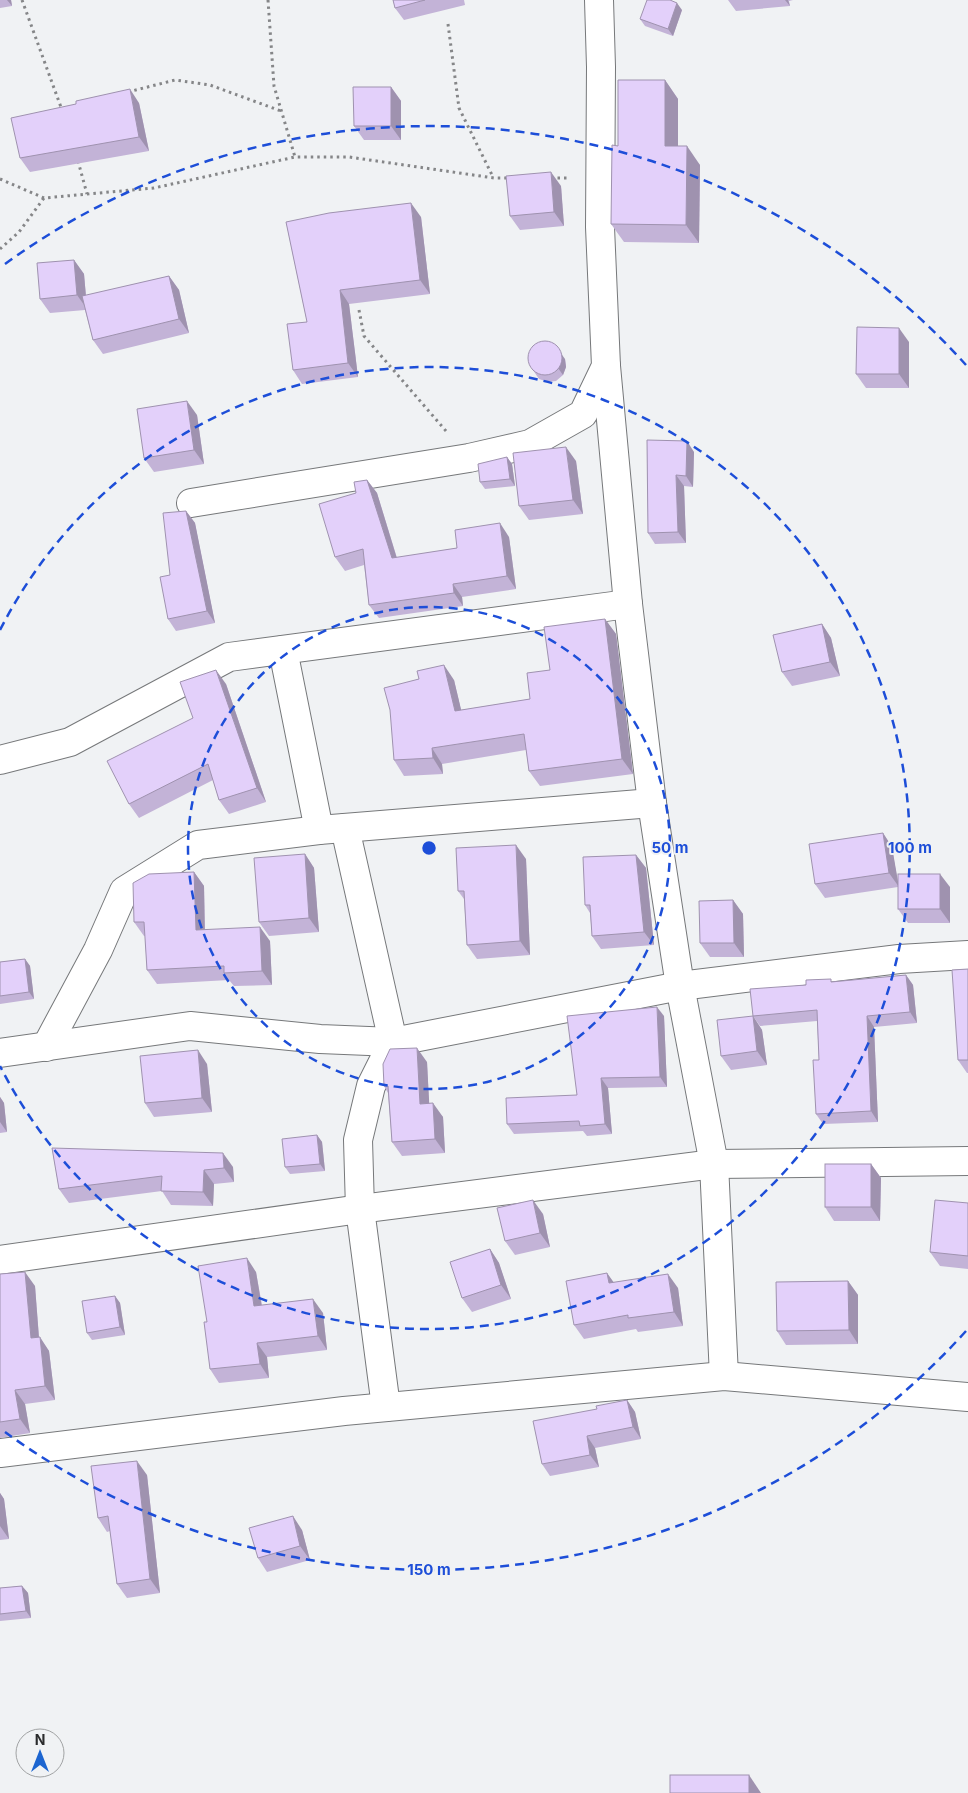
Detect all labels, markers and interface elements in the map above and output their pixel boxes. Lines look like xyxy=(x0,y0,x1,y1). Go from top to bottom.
text: 50 m xyxy=(652,838,688,857)
text: 100 m xyxy=(888,838,932,857)
centre of rings xyxy=(420,839,438,857)
text: 150 m xyxy=(407,1560,451,1579)
north arrow xyxy=(15,1728,65,1778)
text: N xyxy=(35,1731,45,1748)

